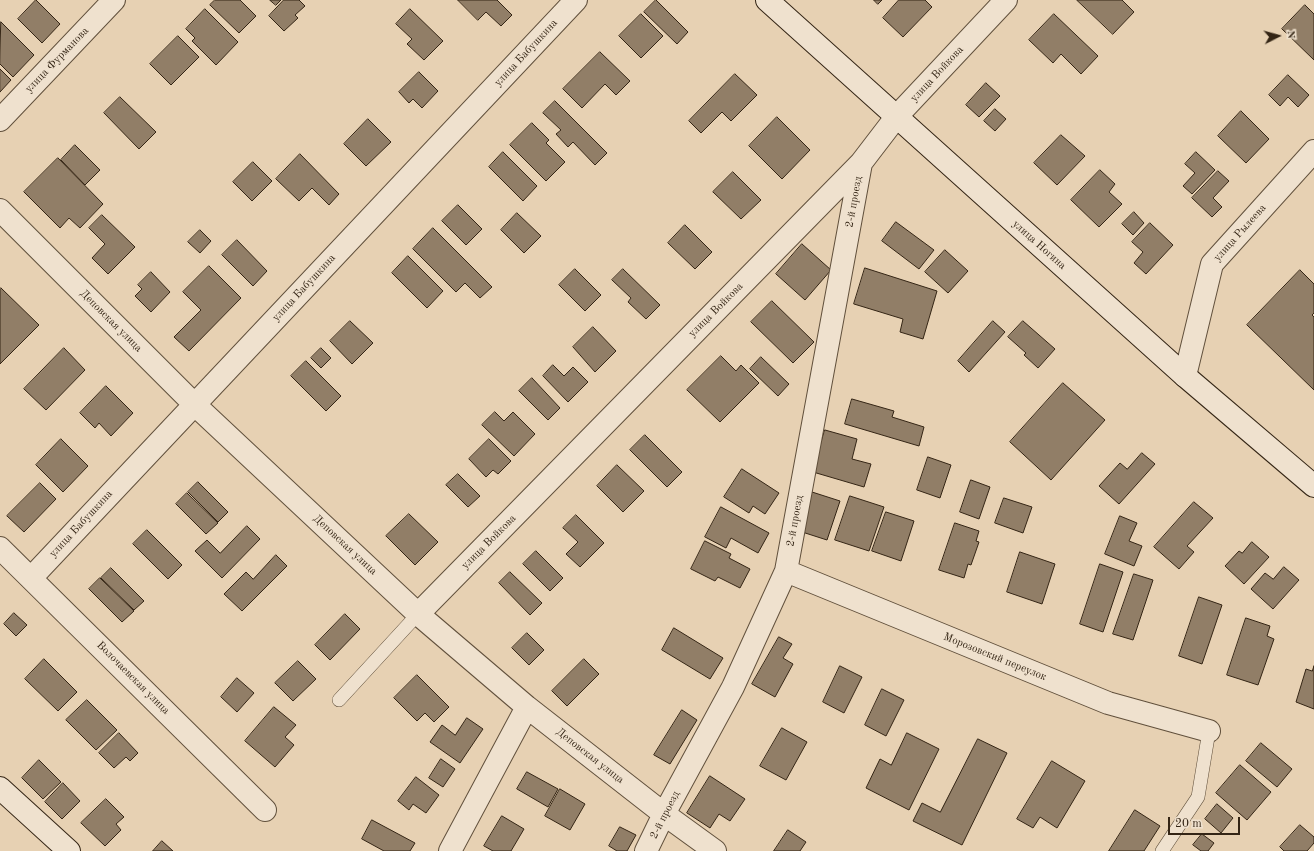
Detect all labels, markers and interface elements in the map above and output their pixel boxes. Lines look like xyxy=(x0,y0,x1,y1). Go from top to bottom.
north arrow xyxy=(1258,16,1298,56)
street label: улица Бабушкина xyxy=(492,17,560,89)
street label: улица Фурманова xyxy=(22,25,92,95)
text: N xyxy=(1285,30,1296,39)
street label: улица Войкова xyxy=(908,43,966,105)
street label: 2-й проезд xyxy=(843,175,865,229)
street label: улица Рылеева xyxy=(1211,202,1269,264)
street label: улица Ногина xyxy=(1009,218,1069,272)
street label: улица Бабушкина xyxy=(270,252,338,324)
street label: улица Войкова xyxy=(686,280,746,340)
street label: Деповская улица xyxy=(77,287,145,355)
street label: улица Бабушкина xyxy=(47,488,115,560)
street label: 2-й проезд xyxy=(784,494,806,548)
street label: Деповская улица xyxy=(310,512,380,578)
street label: улица Войкова xyxy=(459,512,519,572)
street label: Морозовский переулок xyxy=(941,630,1049,684)
street label: Волочаевская улица xyxy=(94,639,172,717)
street label: Деповская улица xyxy=(553,725,627,787)
street label: 2-й проезд xyxy=(647,789,683,841)
scale bar xyxy=(1170,809,1242,835)
text: 20 m xyxy=(1175,818,1202,830)

